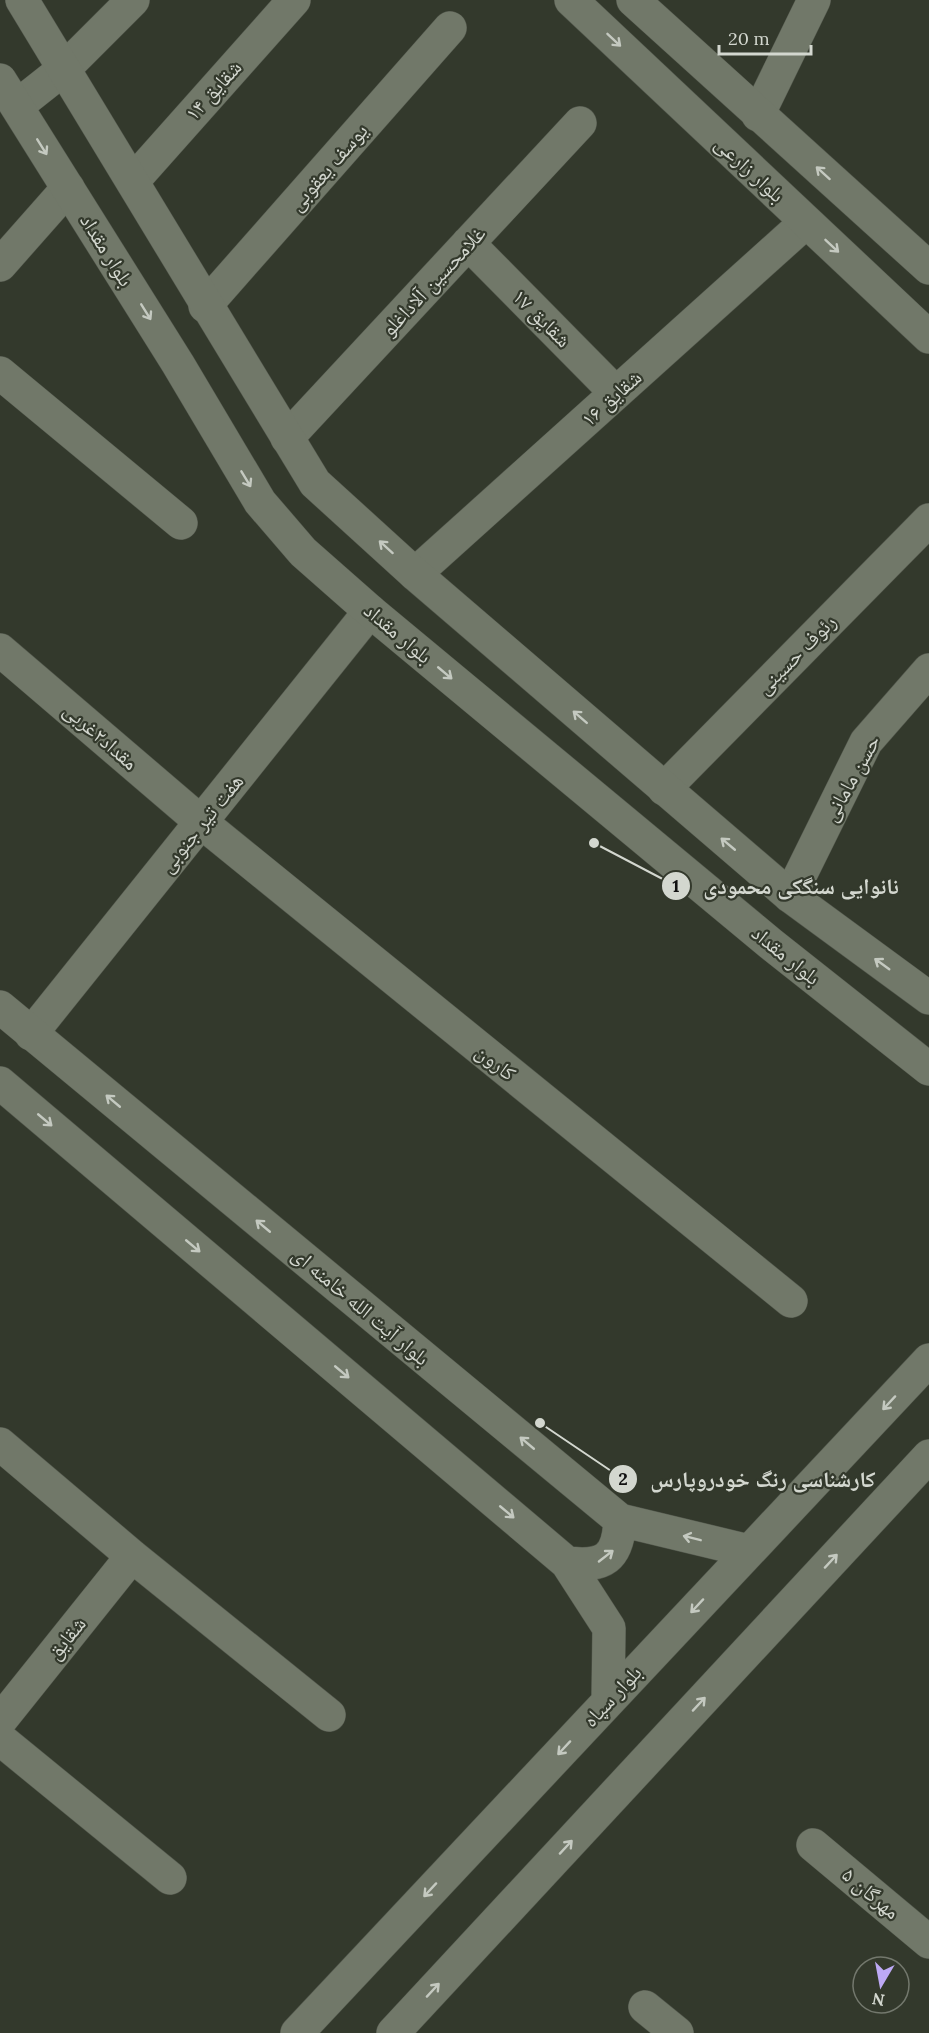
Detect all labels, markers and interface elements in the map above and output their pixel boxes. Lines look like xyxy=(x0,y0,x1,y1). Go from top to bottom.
scale bar xyxy=(719,18,810,56)
text: 20 m xyxy=(728,27,770,50)
one-way arrow xyxy=(606,33,621,47)
street label: شقایق ۱۴ xyxy=(179,54,247,126)
street label: یوسف یعقوبی xyxy=(283,118,373,216)
street label: بلوار زارعی xyxy=(709,130,791,208)
one-way arrow xyxy=(37,138,49,155)
one-way arrow xyxy=(816,166,831,180)
street label: بلوار مقداد xyxy=(74,209,140,291)
street label: غلامحسین آلاداغلو xyxy=(375,220,491,342)
one-way arrow xyxy=(825,239,840,253)
street label: شقایق ۱۷ xyxy=(507,283,577,353)
one-way arrow xyxy=(140,303,152,320)
street label: شقایق ۱۶ xyxy=(575,364,647,432)
one-way arrow xyxy=(241,470,253,487)
one-way arrow xyxy=(378,540,393,554)
street label: بلوار مقداد xyxy=(358,597,438,669)
street label: رئوف حسینی xyxy=(750,608,842,700)
one-way arrow xyxy=(437,666,452,680)
street label: مقداد۲غربی xyxy=(58,696,144,776)
one-way arrow xyxy=(572,710,588,723)
street label: حسن مامانی xyxy=(816,730,886,826)
street label: هفت تیر جنوبی xyxy=(153,768,249,878)
one-way arrow xyxy=(720,837,736,850)
callout: نانوایی سنگکی محمودی xyxy=(661,866,910,906)
text: نانوایی سنگکی محمودی xyxy=(703,872,899,900)
text: 1 xyxy=(672,874,680,897)
street label: بلوار مقداد xyxy=(746,919,826,991)
one-way arrow xyxy=(874,957,890,970)
street label: کارون xyxy=(470,1038,522,1087)
one-way arrow xyxy=(105,1095,121,1108)
one-way arrow xyxy=(37,1114,53,1127)
one-way arrow xyxy=(255,1219,271,1232)
one-way arrow xyxy=(185,1240,201,1253)
street label: بلوار آیت الله خامنه ای xyxy=(287,1241,435,1371)
one-way arrow xyxy=(334,1366,350,1379)
one-way arrow xyxy=(882,1395,896,1410)
one-way arrow xyxy=(519,1437,535,1450)
callout: کارشناسی رنگ خودروپارس xyxy=(608,1459,887,1499)
text: کارشناسی رنگ خودروپارس xyxy=(650,1465,876,1493)
text: 2 xyxy=(618,1467,628,1490)
one-way arrow xyxy=(499,1505,514,1519)
one-way arrow xyxy=(683,1531,702,1543)
one-way arrow xyxy=(597,1550,613,1562)
one-way arrow xyxy=(824,1554,838,1569)
one-way arrow xyxy=(691,1598,705,1613)
street label: شقایق xyxy=(40,1611,92,1665)
street label: بلوار سپاه xyxy=(577,1659,647,1733)
one-way arrow xyxy=(691,1697,706,1712)
one-way arrow xyxy=(556,1740,571,1755)
one-way arrow xyxy=(559,1840,573,1855)
street label: مهرگان ۵ xyxy=(837,1861,905,1925)
one-way arrow xyxy=(423,1882,437,1897)
north arrow xyxy=(851,1955,911,2015)
one-way arrow xyxy=(426,1983,440,1998)
text: N xyxy=(871,1989,886,2011)

